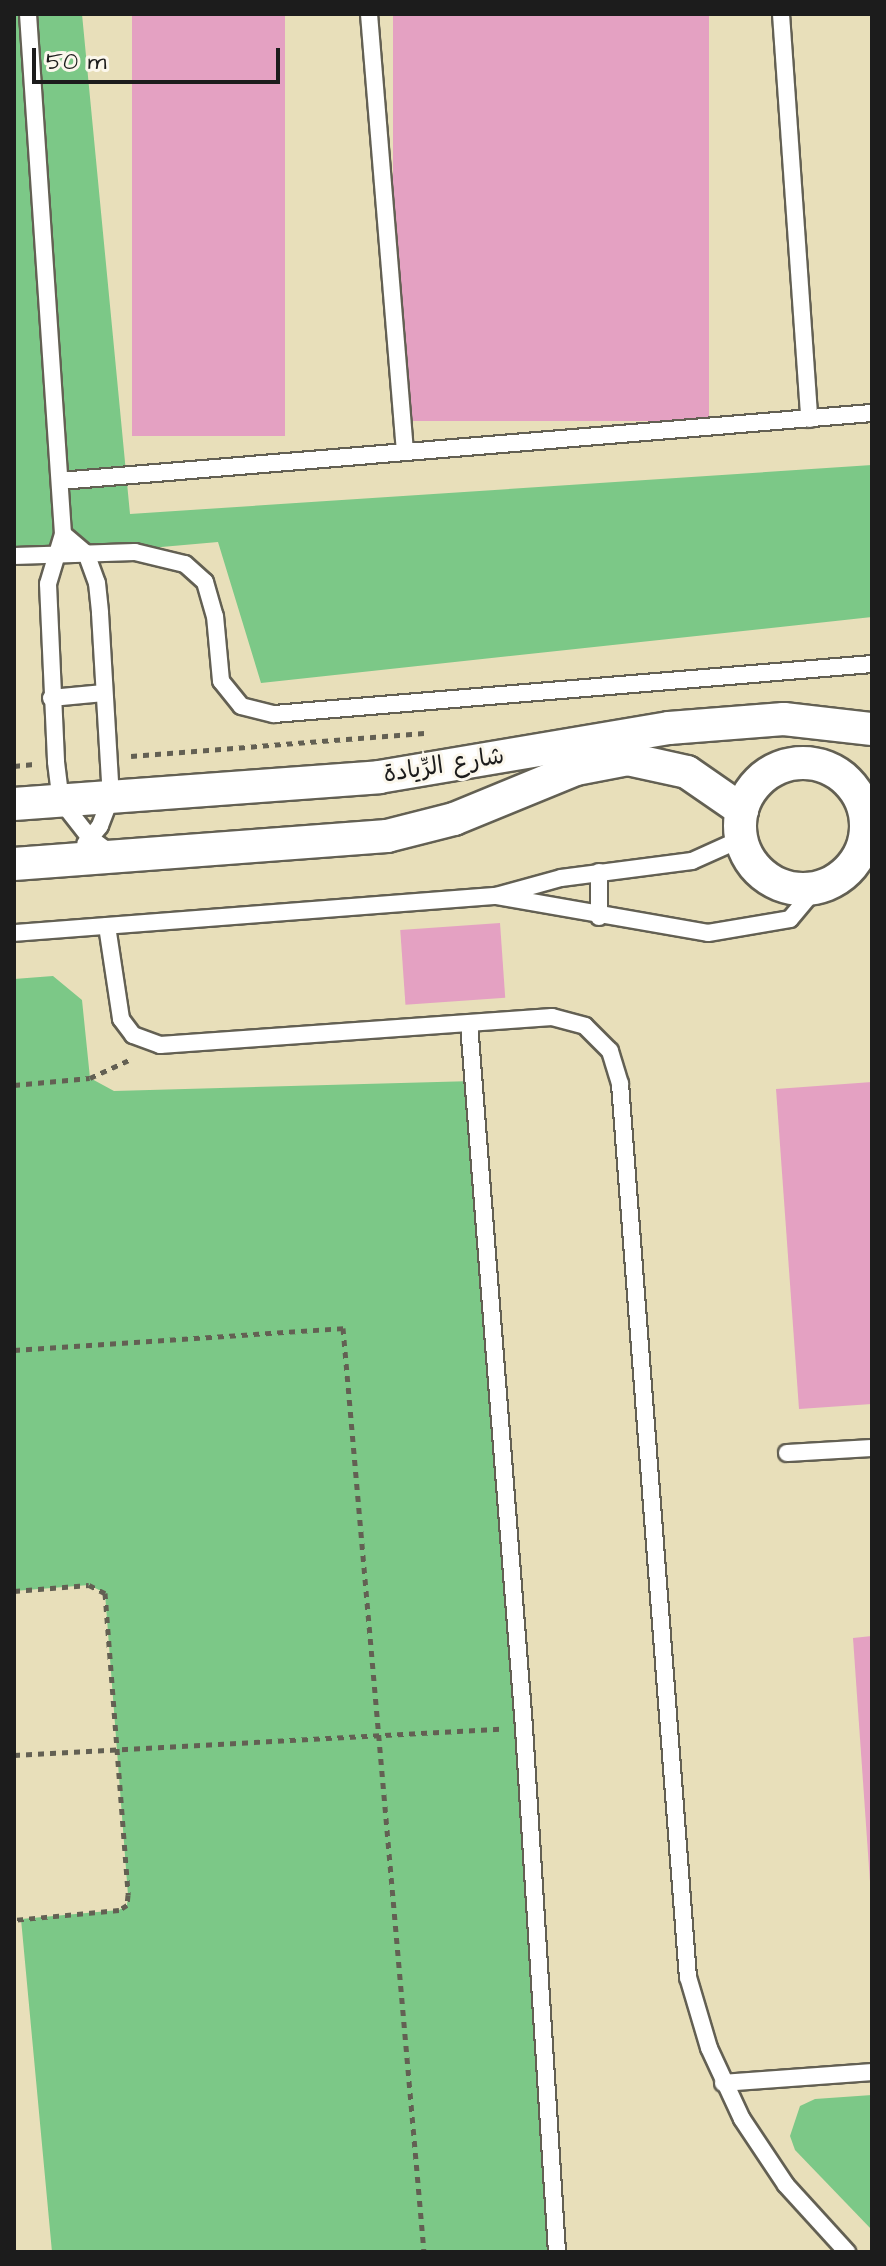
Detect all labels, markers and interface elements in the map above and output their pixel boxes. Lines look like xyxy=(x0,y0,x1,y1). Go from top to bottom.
scale bar xyxy=(36,32,284,82)
text: 50 m xyxy=(46,45,106,79)
street label: شارع الرِّيادة xyxy=(382,742,506,790)

